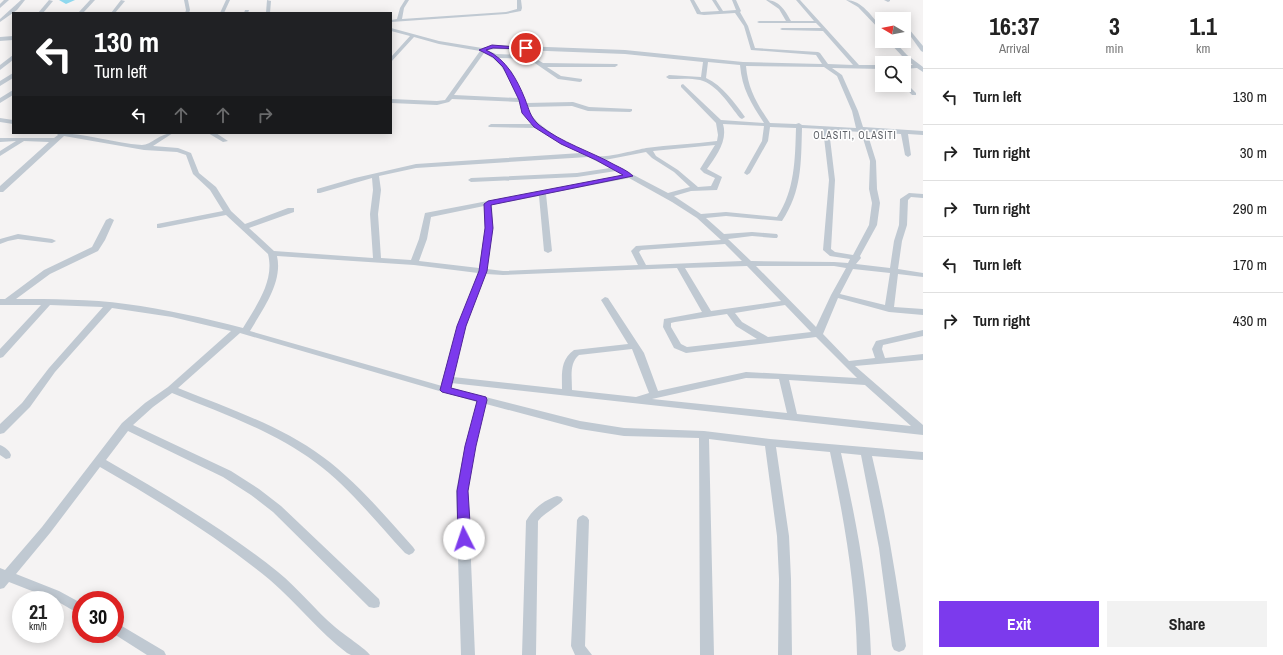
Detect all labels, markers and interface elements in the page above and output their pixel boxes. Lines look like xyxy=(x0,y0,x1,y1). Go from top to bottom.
text: 16:37 xyxy=(989,10,1039,42)
text: 3 xyxy=(1109,10,1120,42)
text: 1.1 xyxy=(1189,10,1217,42)
north arrow xyxy=(875,12,911,48)
map controls xyxy=(875,12,911,92)
text: 130 m xyxy=(94,23,159,61)
icon: left xyxy=(28,28,80,80)
pin xyxy=(509,31,543,65)
icon: arrive xyxy=(515,37,537,59)
text: Arrival xyxy=(999,40,1030,57)
text: min xyxy=(1106,40,1123,57)
text: km xyxy=(1196,40,1210,57)
button: search xyxy=(875,56,911,92)
text: Turn left xyxy=(94,59,147,84)
icon: left xyxy=(939,86,961,108)
text: Turn left xyxy=(973,86,1021,107)
text: 130 m xyxy=(1233,86,1267,107)
icon: left xyxy=(128,104,150,126)
icon: ahead xyxy=(170,104,192,126)
icon: ahead xyxy=(212,104,234,126)
icon: right xyxy=(254,104,276,126)
district label: OLASITI, OLASITI xyxy=(813,129,897,142)
icon: right xyxy=(939,142,961,164)
text: Turn right xyxy=(973,142,1030,163)
text: 30 m xyxy=(1240,142,1267,163)
icon: right xyxy=(939,198,961,220)
text: Turn right xyxy=(973,198,1030,219)
text: 290 m xyxy=(1233,198,1267,219)
icon: left xyxy=(939,254,961,276)
text: Turn left xyxy=(973,254,1021,275)
text: 170 m xyxy=(1233,254,1267,275)
icon: right xyxy=(939,310,961,332)
text: Turn right xyxy=(973,310,1030,331)
text: 430 m xyxy=(1233,310,1267,331)
position arrow xyxy=(443,518,485,560)
speed limit sign: 30 xyxy=(72,591,124,643)
text: 21 xyxy=(29,598,47,625)
button: Exit xyxy=(939,601,1099,647)
button: Share xyxy=(1107,601,1267,647)
text: km/h xyxy=(29,620,47,633)

